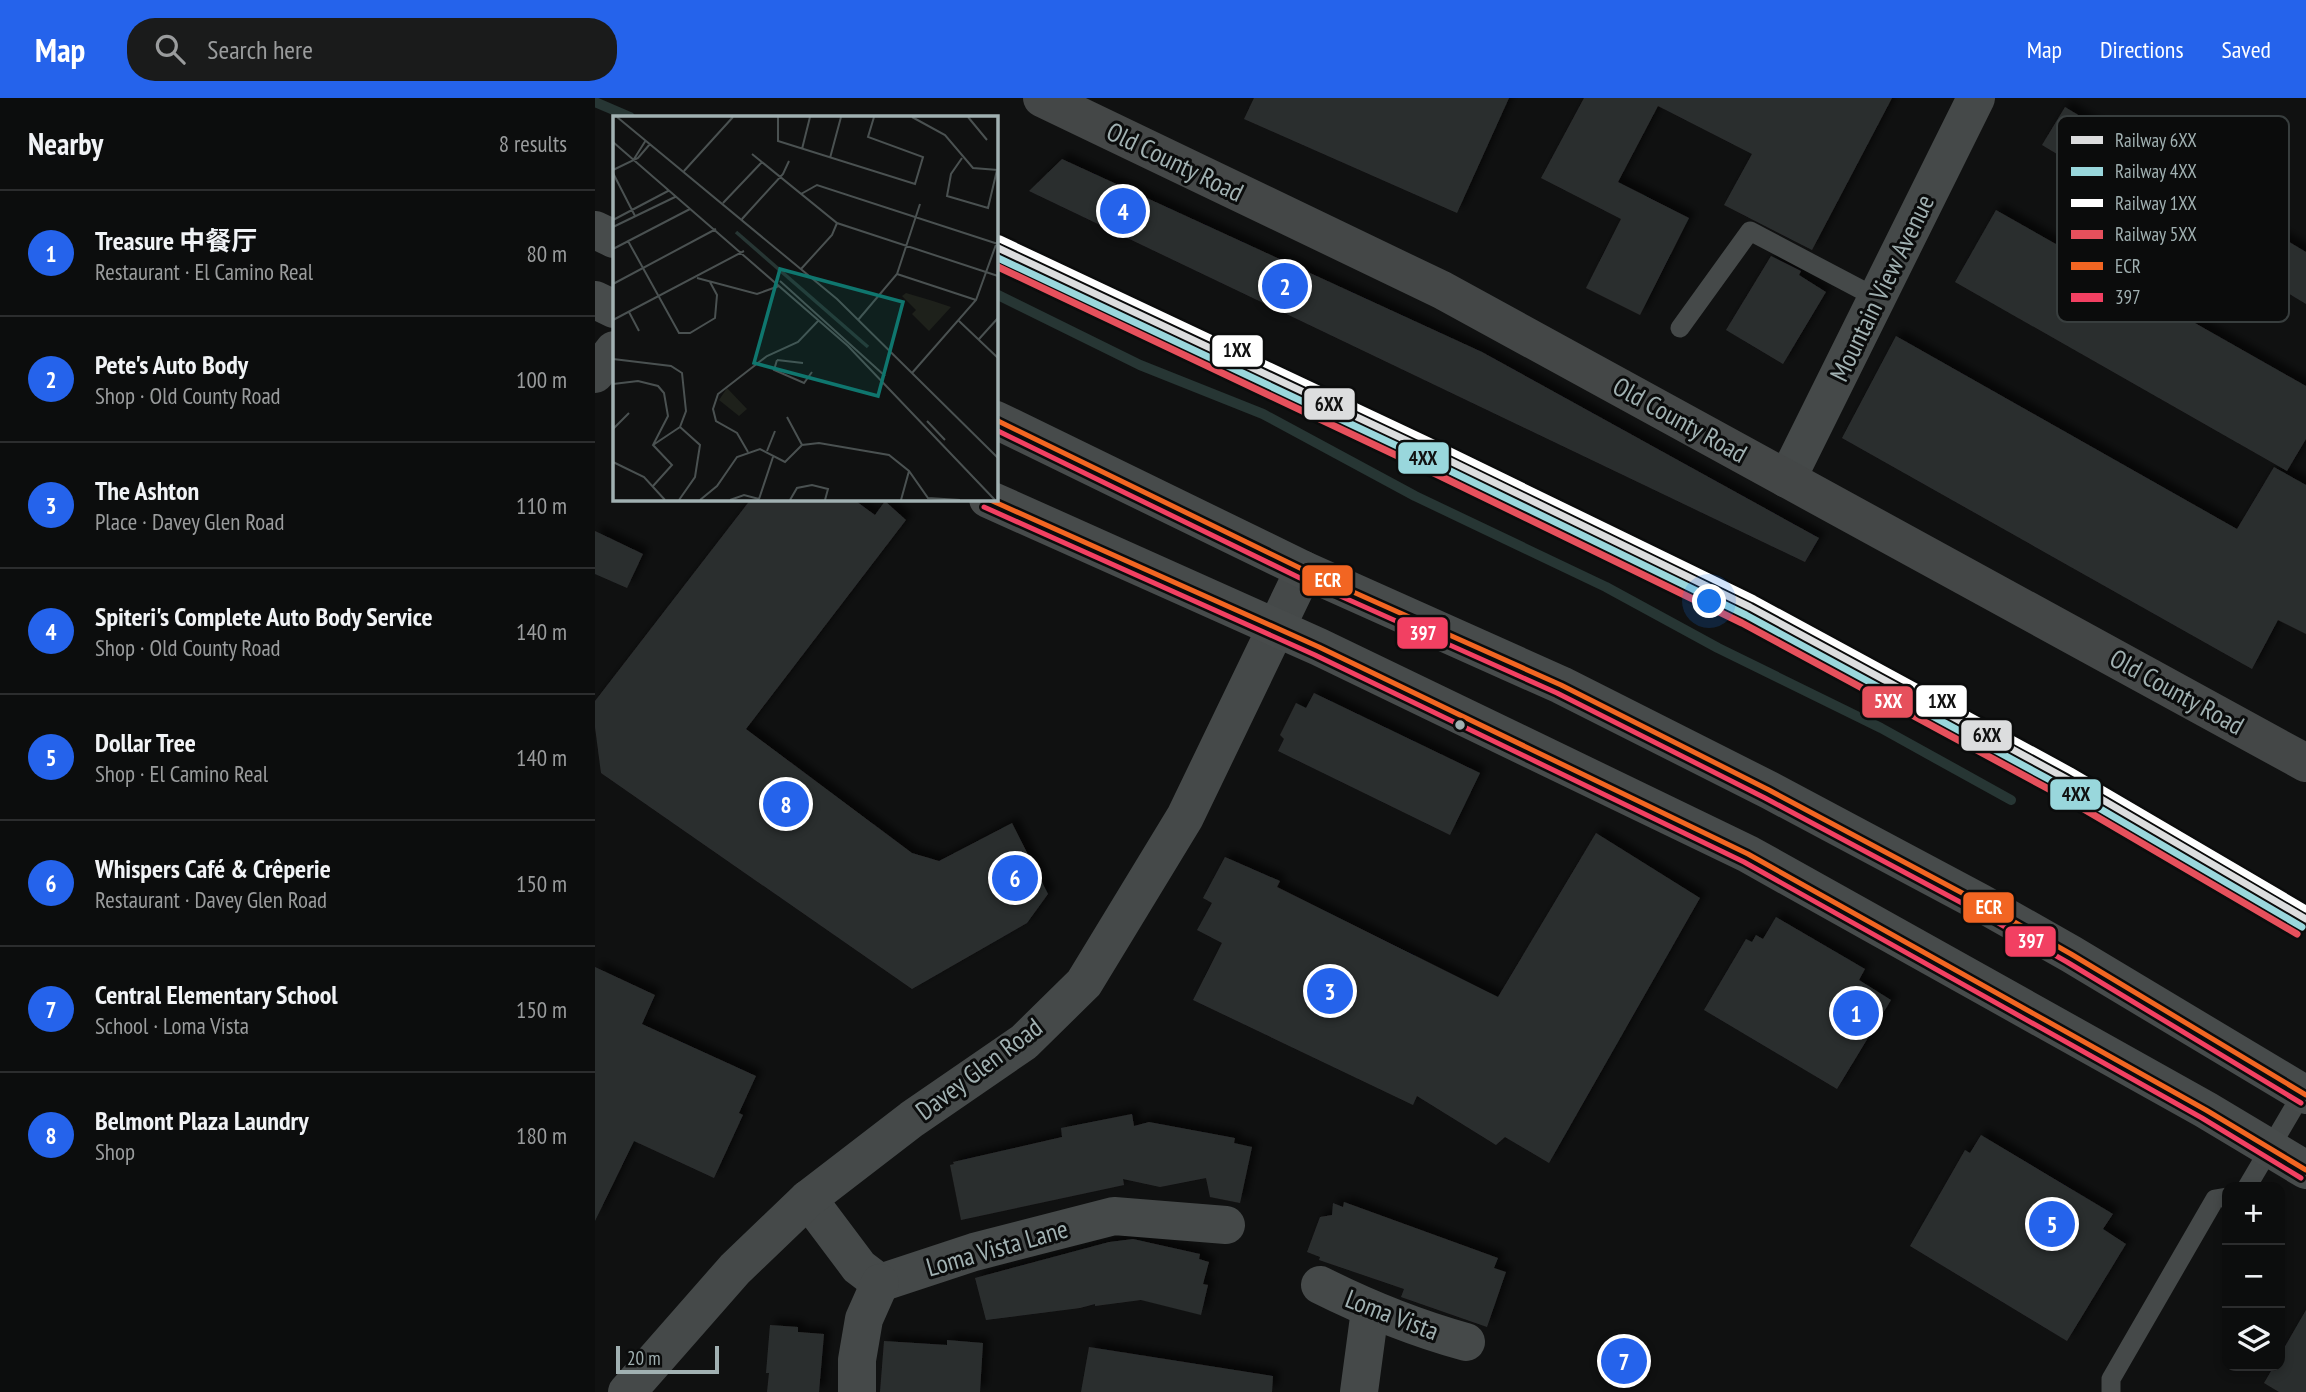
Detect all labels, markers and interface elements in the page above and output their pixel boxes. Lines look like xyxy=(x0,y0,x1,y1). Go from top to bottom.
search box xyxy=(127,18,617,81)
text: Map xyxy=(35,28,85,71)
icon: search xyxy=(151,30,189,68)
text: Search here xyxy=(207,33,313,66)
text: Map xyxy=(2027,34,2062,65)
text: Directions xyxy=(2100,34,2184,65)
text: Saved xyxy=(2222,34,2271,65)
street label: Old County Road xyxy=(1101,114,1249,209)
inset map xyxy=(613,116,997,500)
legend xyxy=(2057,116,2289,322)
text: Nearby xyxy=(28,124,103,163)
text: Railway 6XX xyxy=(2115,128,2197,152)
text: 8 results xyxy=(499,129,567,158)
text: Railway 4XX xyxy=(2115,159,2197,183)
pin: 4 xyxy=(1100,185,1146,237)
street label: Mountain View Avenue xyxy=(1822,189,1941,387)
text: Railway 1XX xyxy=(2115,191,2197,215)
text: Railway 5XX xyxy=(2115,222,2197,246)
text: Treasure 中餐厅 xyxy=(95,224,257,257)
text: 1 xyxy=(46,239,57,268)
text: 80 m xyxy=(526,239,567,268)
text: ECR xyxy=(2115,254,2141,278)
text: Restaurant · El Camino Real xyxy=(95,257,313,286)
pin: 2 xyxy=(1262,260,1308,312)
text: 397 xyxy=(2115,285,2141,309)
line badge: 1XX xyxy=(1211,334,1264,368)
text: 1XX xyxy=(1223,338,1251,362)
text: Pete's Auto Body xyxy=(95,348,248,381)
text: 2 xyxy=(46,365,57,394)
text: 100 m xyxy=(516,365,567,394)
street label: Old County Road xyxy=(1607,369,1753,470)
text: Shop · Old County Road xyxy=(95,381,281,410)
line badge: 6XX xyxy=(1303,387,1356,421)
text: 6XX xyxy=(1315,392,1343,416)
line badge: 4XX xyxy=(1397,441,1450,475)
text: 4XX xyxy=(1409,446,1437,470)
text: The Ashton xyxy=(95,474,199,507)
text: 3 xyxy=(46,491,57,520)
text: 110 m xyxy=(516,491,567,520)
text: Place · Davey Glen Road xyxy=(95,507,284,536)
line badge: ECR xyxy=(1301,564,1354,597)
text: ECR xyxy=(1315,568,1342,592)
your location xyxy=(1692,584,1726,618)
text: Spiteri's Complete Auto Body Service xyxy=(95,600,433,633)
line badge: 397 xyxy=(1396,616,1449,650)
text: 4 xyxy=(46,617,57,646)
text: 140 m xyxy=(516,617,567,646)
text: 397 xyxy=(1409,621,1437,645)
text: Shop · Old County Road xyxy=(95,633,281,662)
street label: Old County Road xyxy=(2104,641,2250,742)
line badge: 1XX xyxy=(1915,684,1968,718)
line badge: 5XX xyxy=(1861,685,1914,719)
text: 5XX xyxy=(1874,689,1902,713)
text: 1XX xyxy=(1928,689,1956,713)
unlabelled marker xyxy=(1453,718,1467,732)
line badge: 6XX xyxy=(1960,719,2013,752)
text: 6XX xyxy=(1973,723,2001,747)
text: Dollar Tree xyxy=(95,726,196,759)
text: 5 xyxy=(46,743,57,772)
text: 140 m xyxy=(516,743,567,772)
text: Shop · El Camino Real xyxy=(95,759,268,788)
pin: 8 xyxy=(763,778,809,830)
line badge: 4XX xyxy=(2049,778,2102,811)
text: 4XX xyxy=(2062,782,2090,806)
text: Whispers Café & Crêperie xyxy=(95,852,331,885)
pin: 6 xyxy=(992,852,1038,904)
text: 6 xyxy=(46,869,57,898)
text: 150 m xyxy=(516,869,567,898)
text: Restaurant · Davey Glen Road xyxy=(95,885,327,914)
line badge: ECR xyxy=(1962,891,2015,924)
text: ECR xyxy=(1976,895,2003,919)
line badge: 397 xyxy=(2004,925,2057,958)
text: 397 xyxy=(2017,929,2045,953)
pin: 3 xyxy=(1307,965,1353,1017)
text: Central Elementary School xyxy=(95,978,338,1011)
pin: 1 xyxy=(1833,987,1879,1039)
text: 7 xyxy=(46,995,57,1024)
text: 150 m xyxy=(516,995,567,1024)
street label: Davey Glen Road xyxy=(909,1010,1048,1127)
text: School · Loma Vista xyxy=(95,1011,249,1040)
text: Belmont Plaza Laundry xyxy=(95,1104,309,1137)
text: 8 xyxy=(46,1121,57,1150)
text: 180 m xyxy=(516,1121,567,1150)
text: Shop xyxy=(95,1137,135,1166)
map controls xyxy=(2222,1182,2285,1371)
button: + xyxy=(2222,1182,2285,1245)
pin: 5 xyxy=(2029,1198,2075,1250)
street label: Loma Vista Lane xyxy=(922,1212,1071,1283)
button: − xyxy=(2222,1245,2285,1308)
street label: Loma Vista xyxy=(1341,1282,1443,1347)
button: layers xyxy=(2222,1308,2285,1371)
pin: 7 xyxy=(1601,1335,1647,1387)
scale bar xyxy=(616,1343,719,1375)
text: 20 m xyxy=(627,1346,661,1370)

